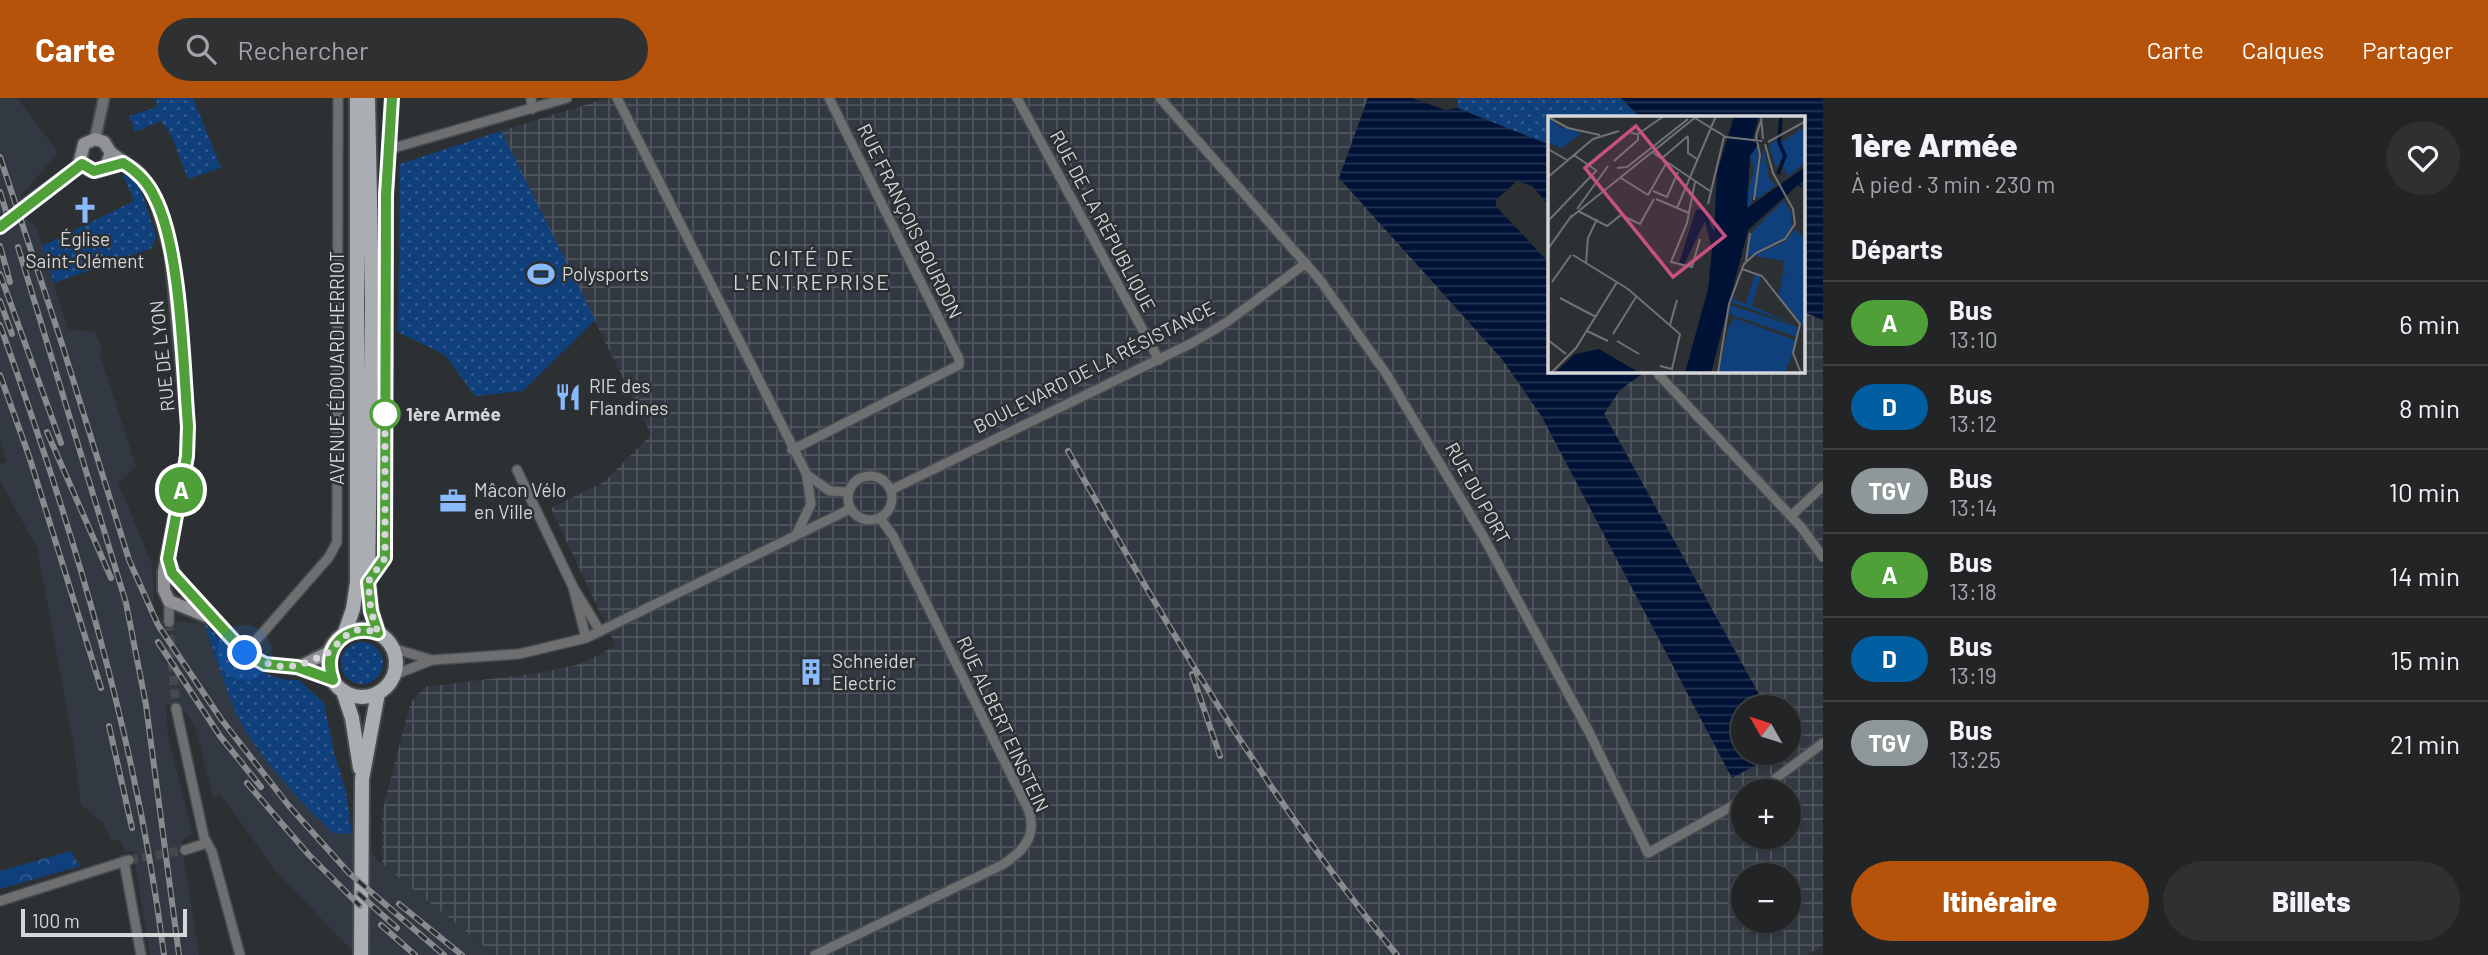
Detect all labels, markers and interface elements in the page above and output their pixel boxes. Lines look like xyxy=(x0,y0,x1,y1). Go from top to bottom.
search box xyxy=(158,18,648,81)
text: Carte xyxy=(35,29,116,69)
icon: search xyxy=(182,30,220,68)
text: Rechercher xyxy=(238,34,368,65)
text: Carte xyxy=(2147,35,2204,64)
text: Calques xyxy=(2242,35,2324,64)
text: Partager xyxy=(2362,35,2453,64)
inset map xyxy=(1548,116,1806,373)
street label: RUE FRANÇOIS BOURDON xyxy=(853,120,968,322)
button: heart xyxy=(2386,121,2460,195)
text: 1ère Armée xyxy=(1851,124,2018,164)
street label: RUE DE LA RÉPUBLIQUE xyxy=(1046,126,1161,315)
text: À pied · 3 min · 230 m xyxy=(1851,170,2055,198)
church icon: Église Saint-Clément xyxy=(70,195,100,225)
place label: Église Saint-Clément xyxy=(26,227,144,272)
text: Départs xyxy=(1851,233,1943,264)
district label: CITÉ DE L'ENTREPRISE xyxy=(733,245,891,294)
street label: AVENUE ÉDOUARD HERRIOT xyxy=(325,251,348,485)
sports icon: Polysports xyxy=(526,259,556,289)
place label: Polysports xyxy=(562,262,649,285)
text: Bus xyxy=(1949,294,1992,325)
street label: BOULEVARD DE LA RÉSISTANCE xyxy=(969,296,1218,438)
street label: RUE DE LYON xyxy=(144,299,179,413)
text: A xyxy=(1881,308,1898,337)
text: 6 min xyxy=(2399,308,2460,339)
text: 13:10 xyxy=(1949,325,1998,353)
place label: RIE des Flandines xyxy=(589,374,668,419)
text: Bus xyxy=(1949,378,1992,409)
restaurant icon: RIE des Flandines xyxy=(553,382,583,412)
text: D xyxy=(1882,392,1897,421)
text: 8 min xyxy=(2399,392,2460,423)
marker: 1ère Armée xyxy=(370,399,400,429)
place label: 1ère Armée xyxy=(406,402,501,425)
text: 13:12 xyxy=(1949,409,1997,437)
street label: RUE DU PORT xyxy=(1441,438,1516,548)
text: Bus xyxy=(1949,462,1992,493)
line badge: A xyxy=(158,467,204,513)
text: A xyxy=(173,475,189,504)
text: TGV xyxy=(1868,476,1911,505)
text: 10 min xyxy=(2389,476,2460,507)
place label: Mâcon Vélo en Ville xyxy=(474,478,566,523)
office icon: Mâcon Vélo en Ville xyxy=(438,486,468,516)
text: 13:14 xyxy=(1949,493,1997,521)
text: Bus xyxy=(1949,546,1992,577)
text: A xyxy=(1881,560,1898,589)
text: 14 min xyxy=(2389,560,2460,591)
text: 13:18 xyxy=(1949,577,1997,605)
text: Bus xyxy=(1949,630,1992,661)
street label: RUE ALBERT EINSTEIN xyxy=(953,632,1054,815)
your location xyxy=(227,635,262,670)
text: D xyxy=(1882,644,1897,673)
text: 15 min xyxy=(2390,644,2460,675)
place label: Schneider Electric xyxy=(832,649,916,694)
building icon: Schneider Electric xyxy=(796,657,826,687)
text: 13:19 xyxy=(1949,661,1997,689)
north arrow xyxy=(1731,695,1801,765)
map controls xyxy=(1731,695,1801,933)
text: Bus xyxy=(1949,714,1992,745)
text: TGV xyxy=(1868,728,1911,757)
text: 21 min xyxy=(2390,728,2460,759)
text: 13:25 xyxy=(1949,745,2001,773)
button: + xyxy=(1731,779,1801,849)
button: Itinéraire xyxy=(1851,861,2149,941)
button: Billets xyxy=(2163,861,2460,941)
button: − xyxy=(1731,863,1801,933)
scale bar xyxy=(21,906,187,938)
text: 100 m xyxy=(32,909,80,932)

